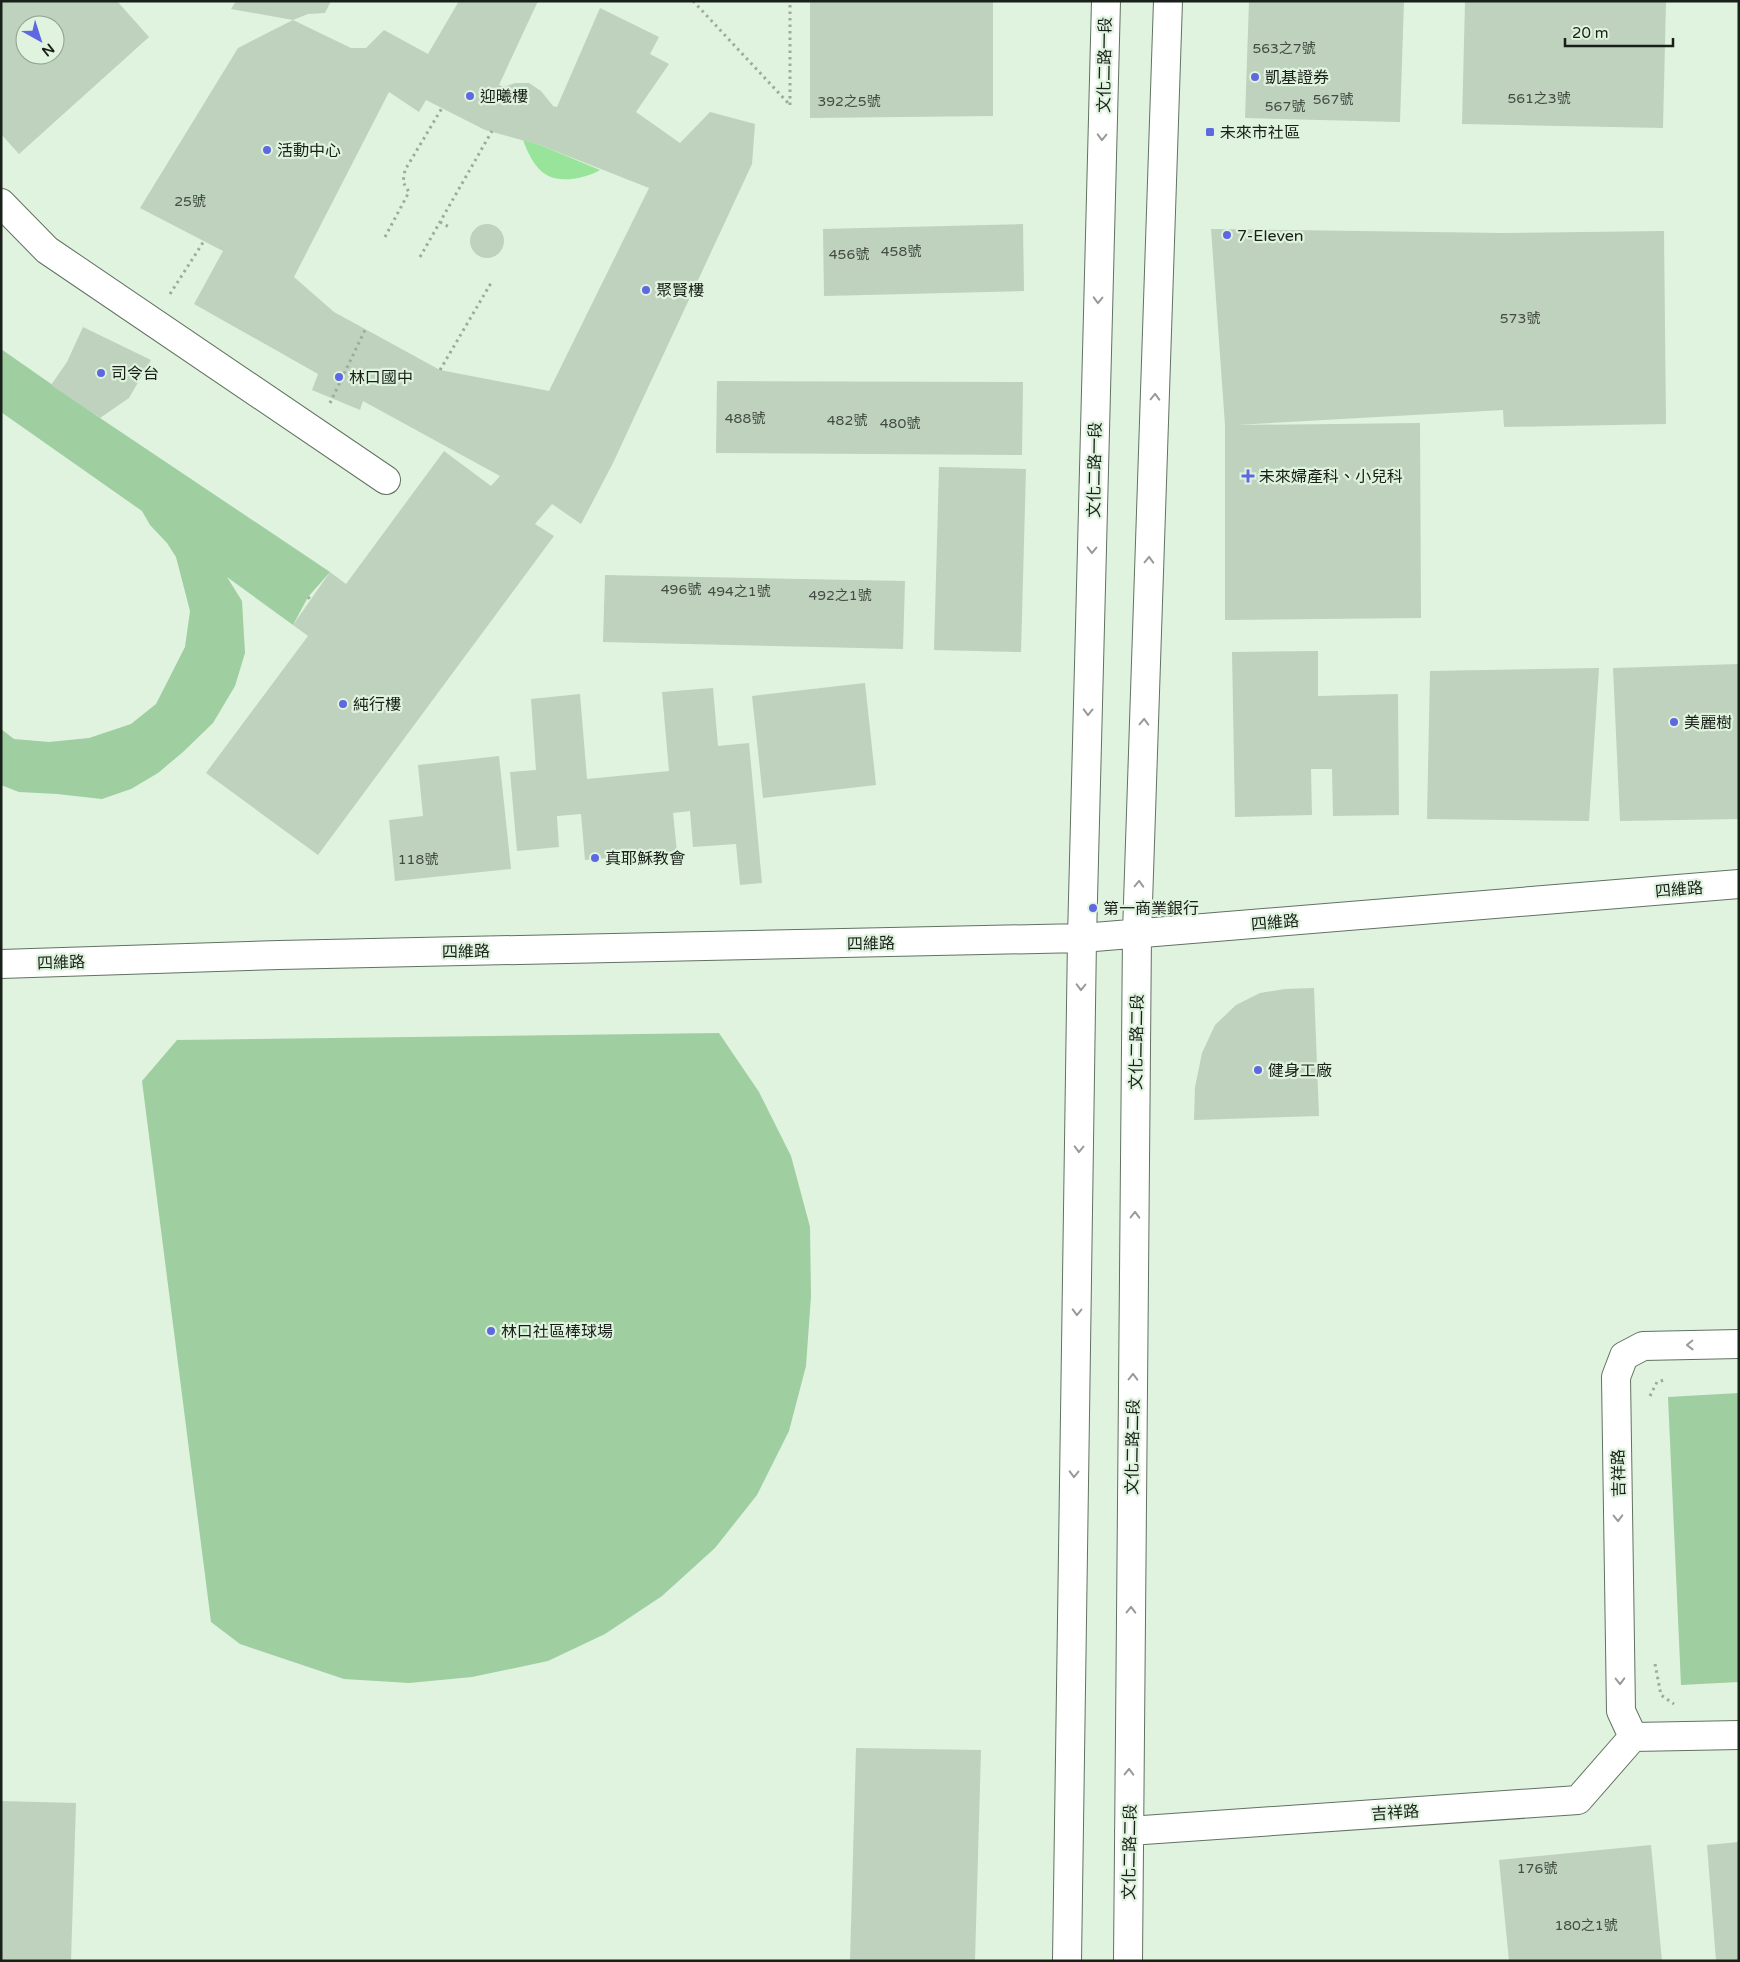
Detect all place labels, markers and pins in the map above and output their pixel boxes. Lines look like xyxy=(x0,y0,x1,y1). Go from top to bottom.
place label: 凱基證券 xyxy=(1265,68,1329,88)
marker: 凱基證券 xyxy=(1249,71,1261,83)
place label: 迎曦樓 xyxy=(480,87,528,107)
marker: 迎曦樓 xyxy=(464,90,476,102)
place label: 未來市社區 xyxy=(1220,123,1300,143)
marker: 未來市社區 xyxy=(1204,126,1216,138)
place label: 活動中心 xyxy=(277,141,341,161)
marker: 活動中心 xyxy=(261,144,273,156)
place label: 7-Eleven xyxy=(1237,226,1304,246)
marker: 7-Eleven xyxy=(1221,229,1233,241)
place label: 聚賢樓 xyxy=(656,281,704,301)
marker: 聚賢樓 xyxy=(640,284,652,296)
place label: 司令台 xyxy=(111,364,159,384)
marker: 司令台 xyxy=(95,367,107,379)
place label: 林口國中 xyxy=(349,368,413,388)
marker: 林口國中 xyxy=(333,371,345,383)
place label: 未來婦產科、小兒科 xyxy=(1259,467,1403,487)
marker: 未來婦產科、小兒科 xyxy=(1241,469,1255,483)
place label: 純行樓 xyxy=(353,695,401,715)
marker: 純行樓 xyxy=(337,698,349,710)
place label: 美麗樹 xyxy=(1684,713,1732,733)
marker: 美麗樹 xyxy=(1668,716,1680,728)
place label: 真耶穌教會 xyxy=(605,849,685,869)
marker: 真耶穌教會 xyxy=(589,852,601,864)
place label: 第一商業銀行 xyxy=(1103,899,1199,919)
marker: 第一商業銀行 xyxy=(1087,902,1099,914)
place label: 健身工廠 xyxy=(1268,1061,1332,1081)
marker: 健身工廠 xyxy=(1252,1064,1264,1076)
place label: 林口社區棒球場 xyxy=(501,1322,613,1342)
marker: 林口社區棒球場 xyxy=(485,1325,497,1337)

